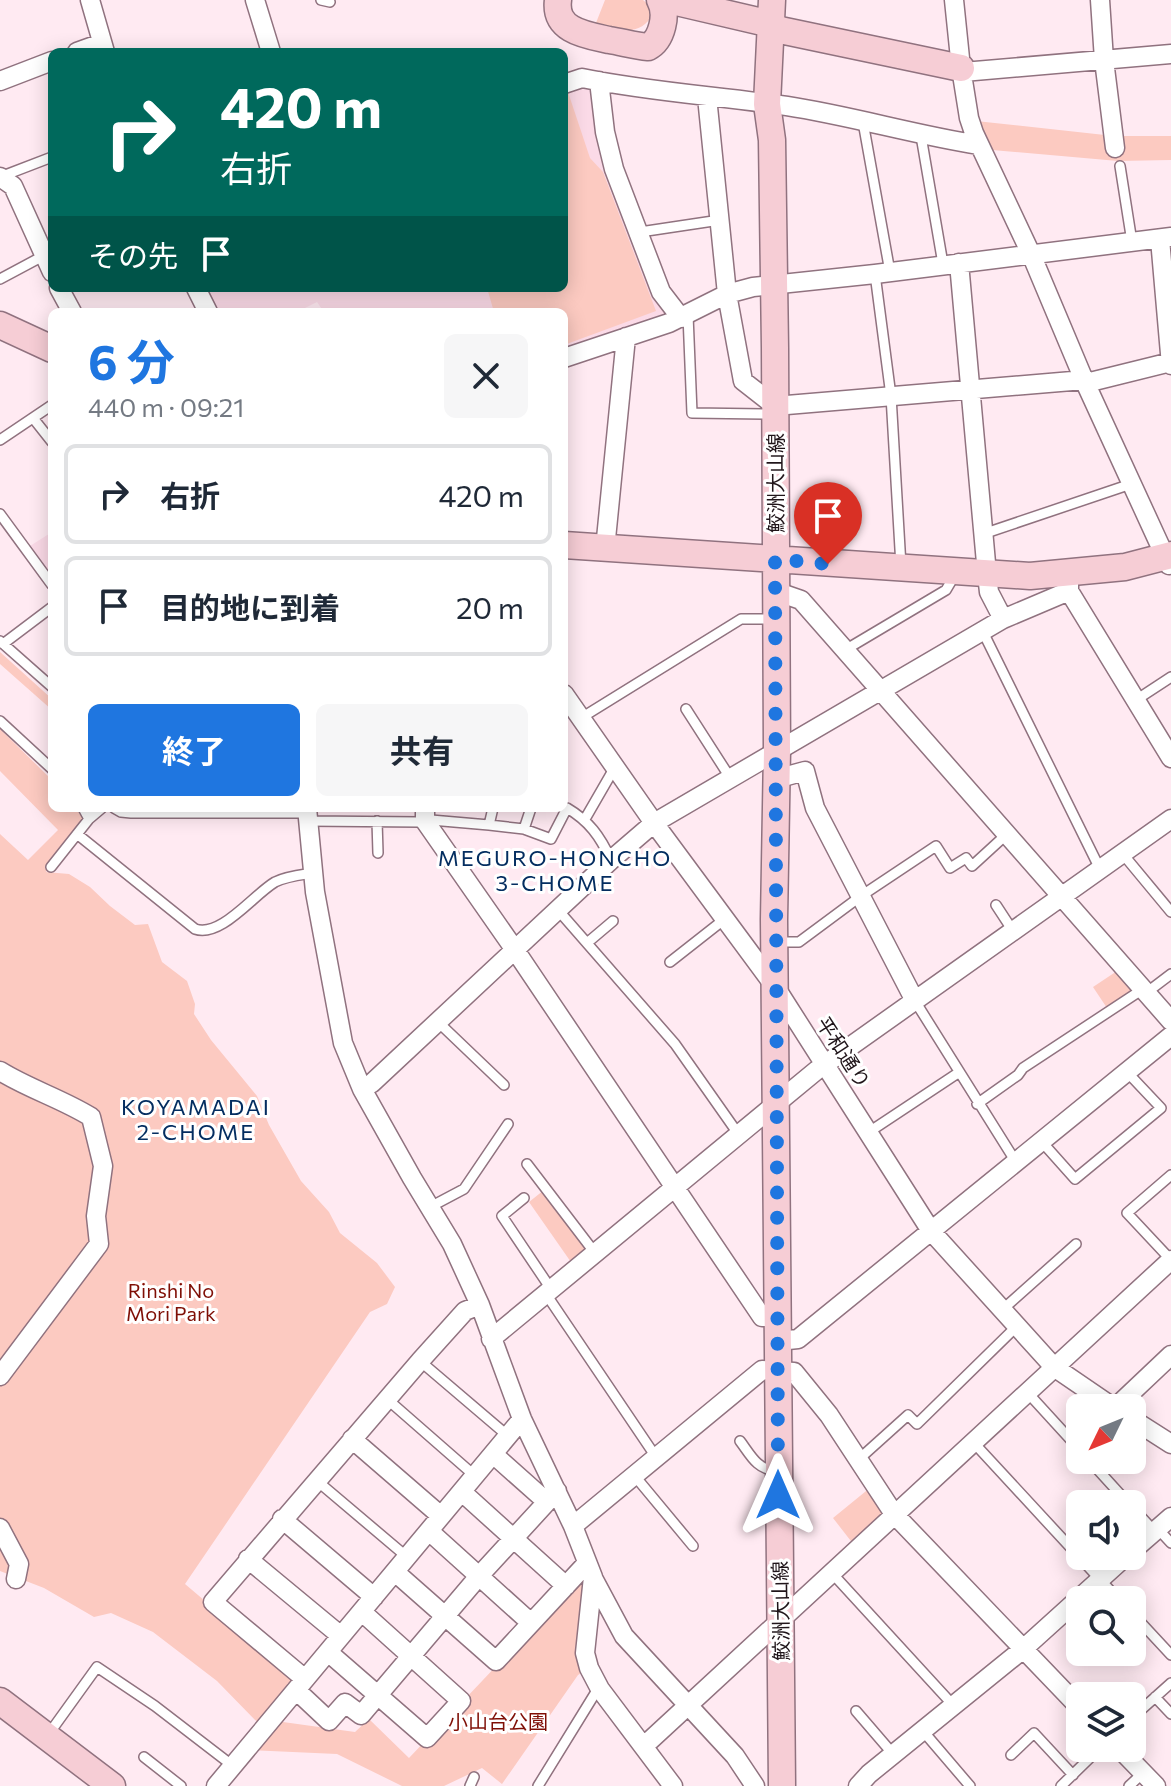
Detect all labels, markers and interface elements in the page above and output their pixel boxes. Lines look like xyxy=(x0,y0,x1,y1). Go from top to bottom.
text: 420 m xyxy=(220,71,382,140)
icon: right xyxy=(88,80,192,184)
text: 右折 xyxy=(220,145,292,189)
icon: arrive xyxy=(194,232,238,276)
text: その先 xyxy=(88,236,178,273)
text: 6 分 xyxy=(88,331,175,390)
button: close xyxy=(444,334,528,418)
text: 440 m · 09:21 xyxy=(88,391,244,422)
street label: 鮫洲大山線 xyxy=(763,433,787,533)
icon: right xyxy=(92,472,136,516)
text: 右折 xyxy=(160,476,220,513)
text: 420 m xyxy=(438,476,524,513)
pin xyxy=(794,482,862,564)
icon: arrive xyxy=(806,494,850,538)
icon: arrive xyxy=(92,584,136,628)
text: 目的地に到着 xyxy=(160,588,340,625)
text: 20 m xyxy=(456,588,524,625)
button: 終了 xyxy=(88,704,300,796)
button: 共有 xyxy=(316,704,528,796)
district label: MEGURO-HONCHO 3-CHOME xyxy=(438,844,672,896)
street label: 平和通り xyxy=(812,1012,876,1092)
district label: KOYAMADAI 2-CHOME xyxy=(121,1093,271,1145)
park label: Rinshi No Mori Park xyxy=(126,1278,216,1325)
north arrow xyxy=(1066,1394,1146,1474)
map controls xyxy=(1066,1394,1146,1762)
position arrow xyxy=(736,1453,820,1537)
button: sound xyxy=(1066,1490,1146,1570)
street label: 鮫洲大山線 xyxy=(767,1561,793,1661)
button: search xyxy=(1066,1586,1146,1666)
button: layers xyxy=(1066,1682,1146,1762)
park label: 小山台公園 xyxy=(448,1709,548,1733)

